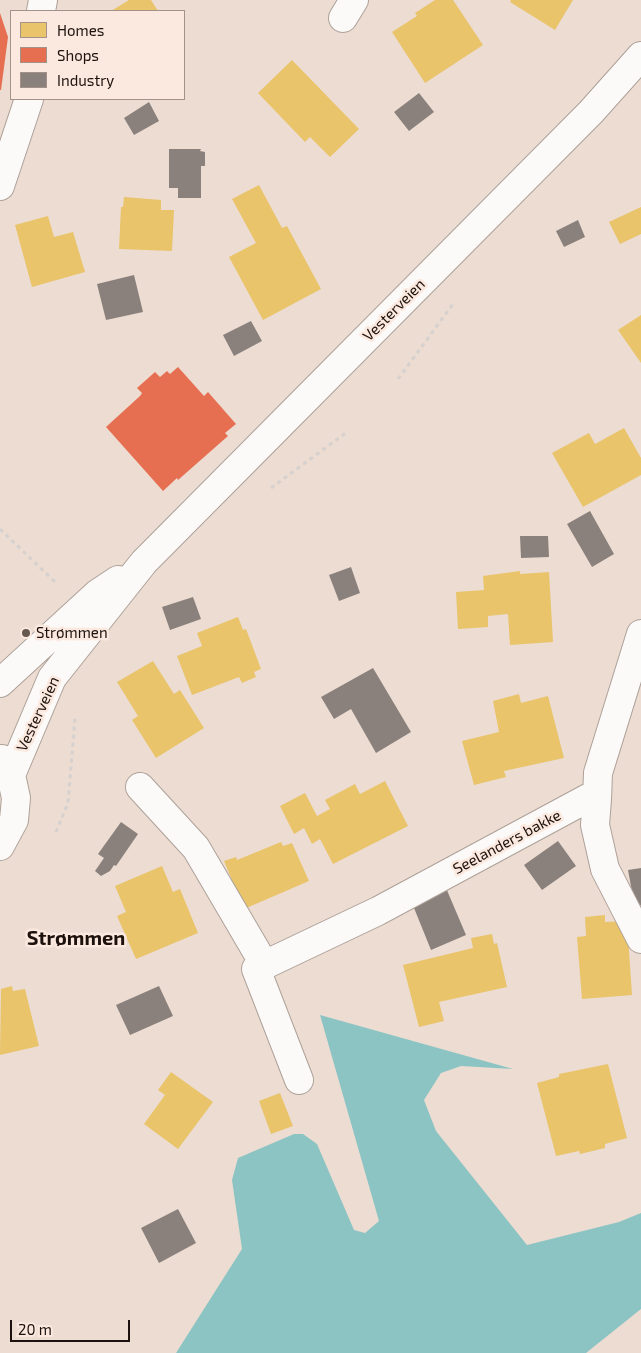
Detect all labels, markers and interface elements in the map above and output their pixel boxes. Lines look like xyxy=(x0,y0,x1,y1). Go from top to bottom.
legend xyxy=(10,10,185,100)
text: Homes xyxy=(57,21,104,39)
text: Shops xyxy=(57,46,99,64)
text: Industry xyxy=(57,71,114,89)
street label: Vesterveien xyxy=(359,275,429,345)
place label: Strømmen xyxy=(36,624,108,642)
marker: Strømmen xyxy=(20,627,32,639)
street label: Vesterveien xyxy=(13,674,63,754)
street label: Seelanders bakke xyxy=(450,806,564,878)
district label: Strømmen xyxy=(27,926,125,950)
scale bar xyxy=(12,1310,132,1342)
text: 20 m xyxy=(18,1320,52,1338)

